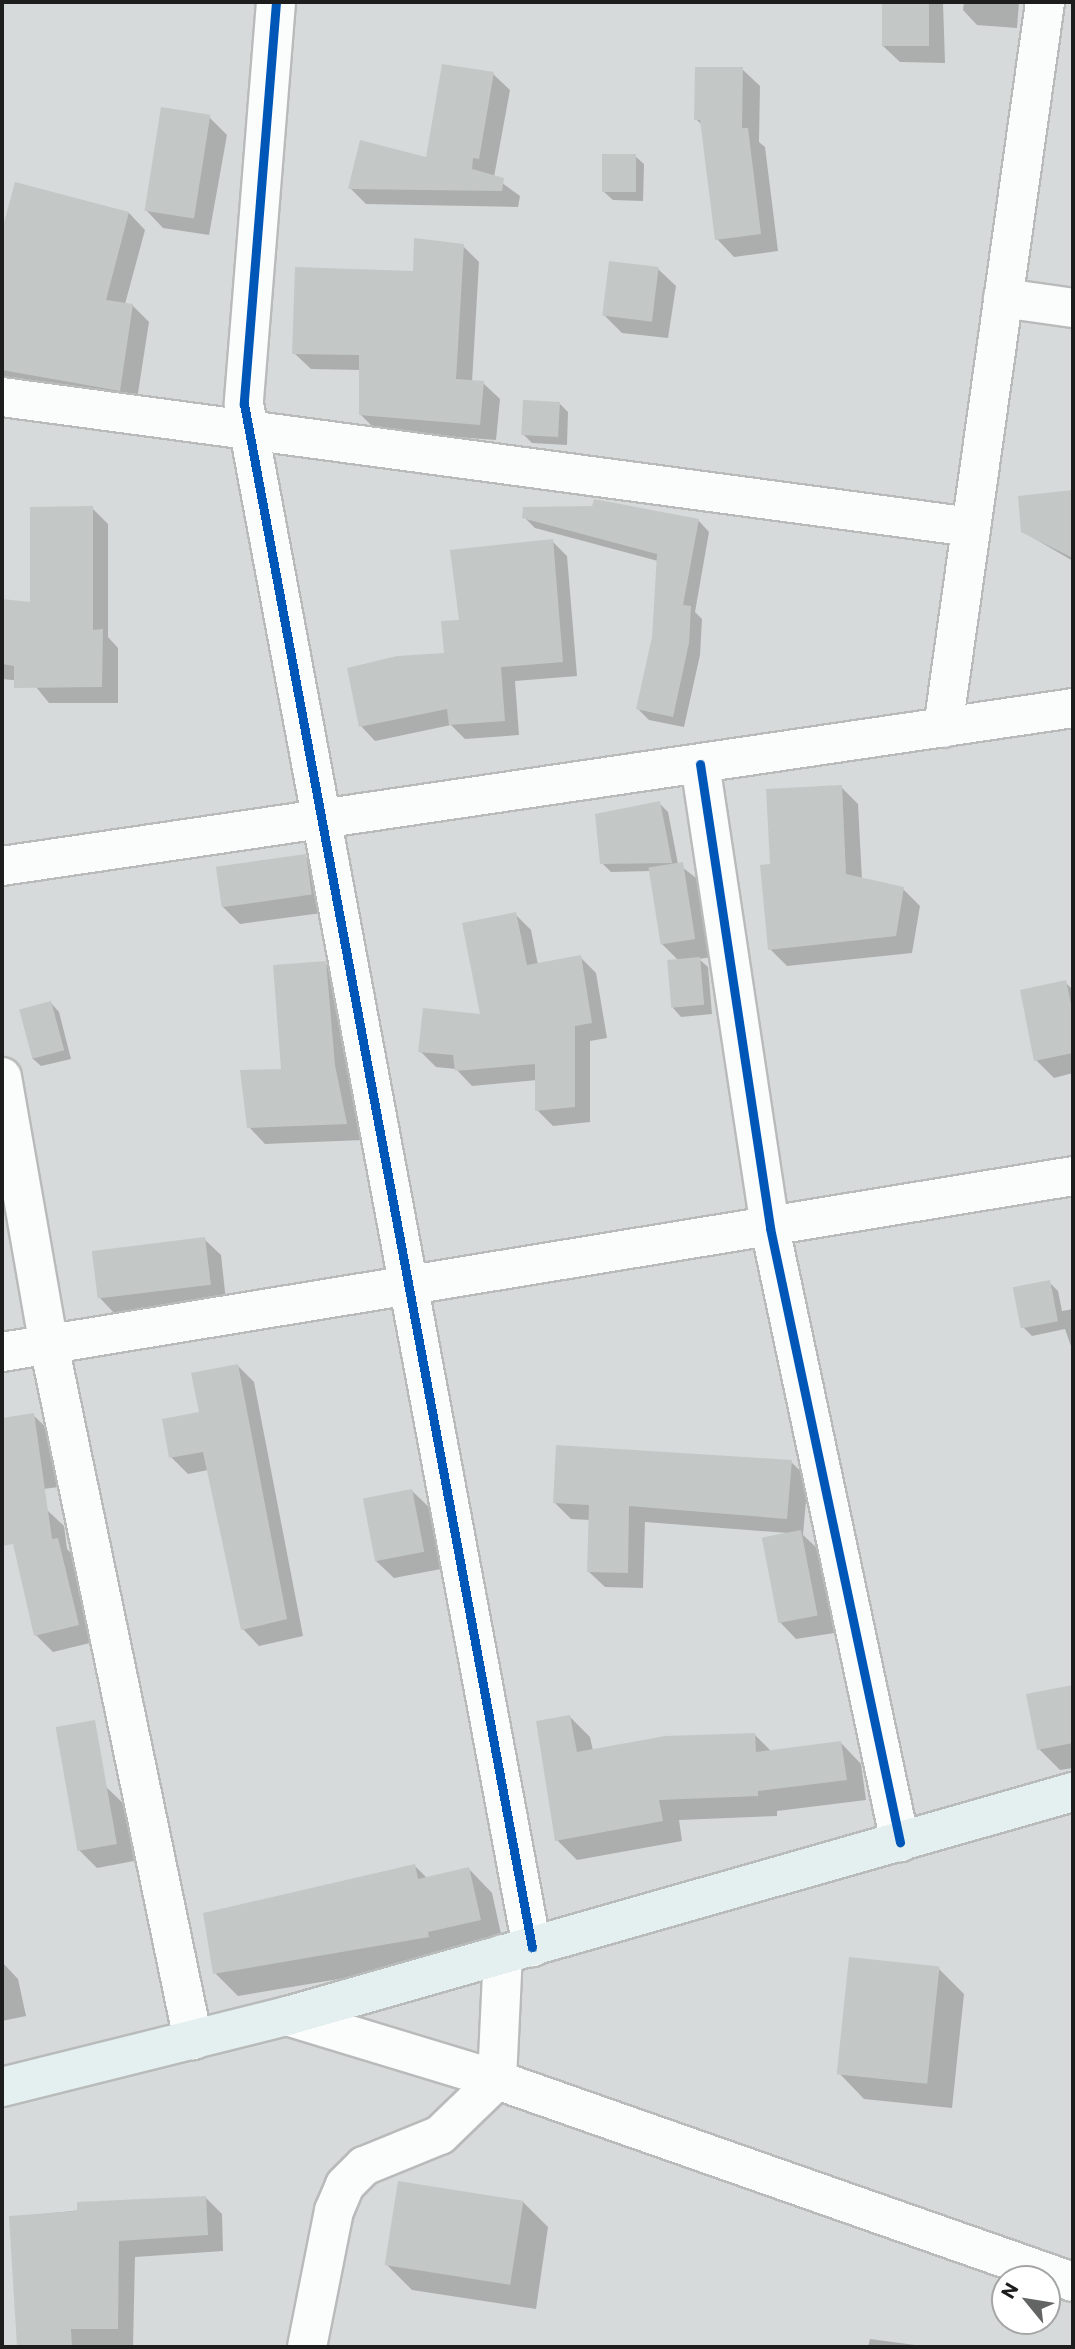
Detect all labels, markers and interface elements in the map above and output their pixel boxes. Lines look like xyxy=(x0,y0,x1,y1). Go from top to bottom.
north arrow xyxy=(991,2265,1061,2335)
text: N xyxy=(996,2278,1023,2302)

